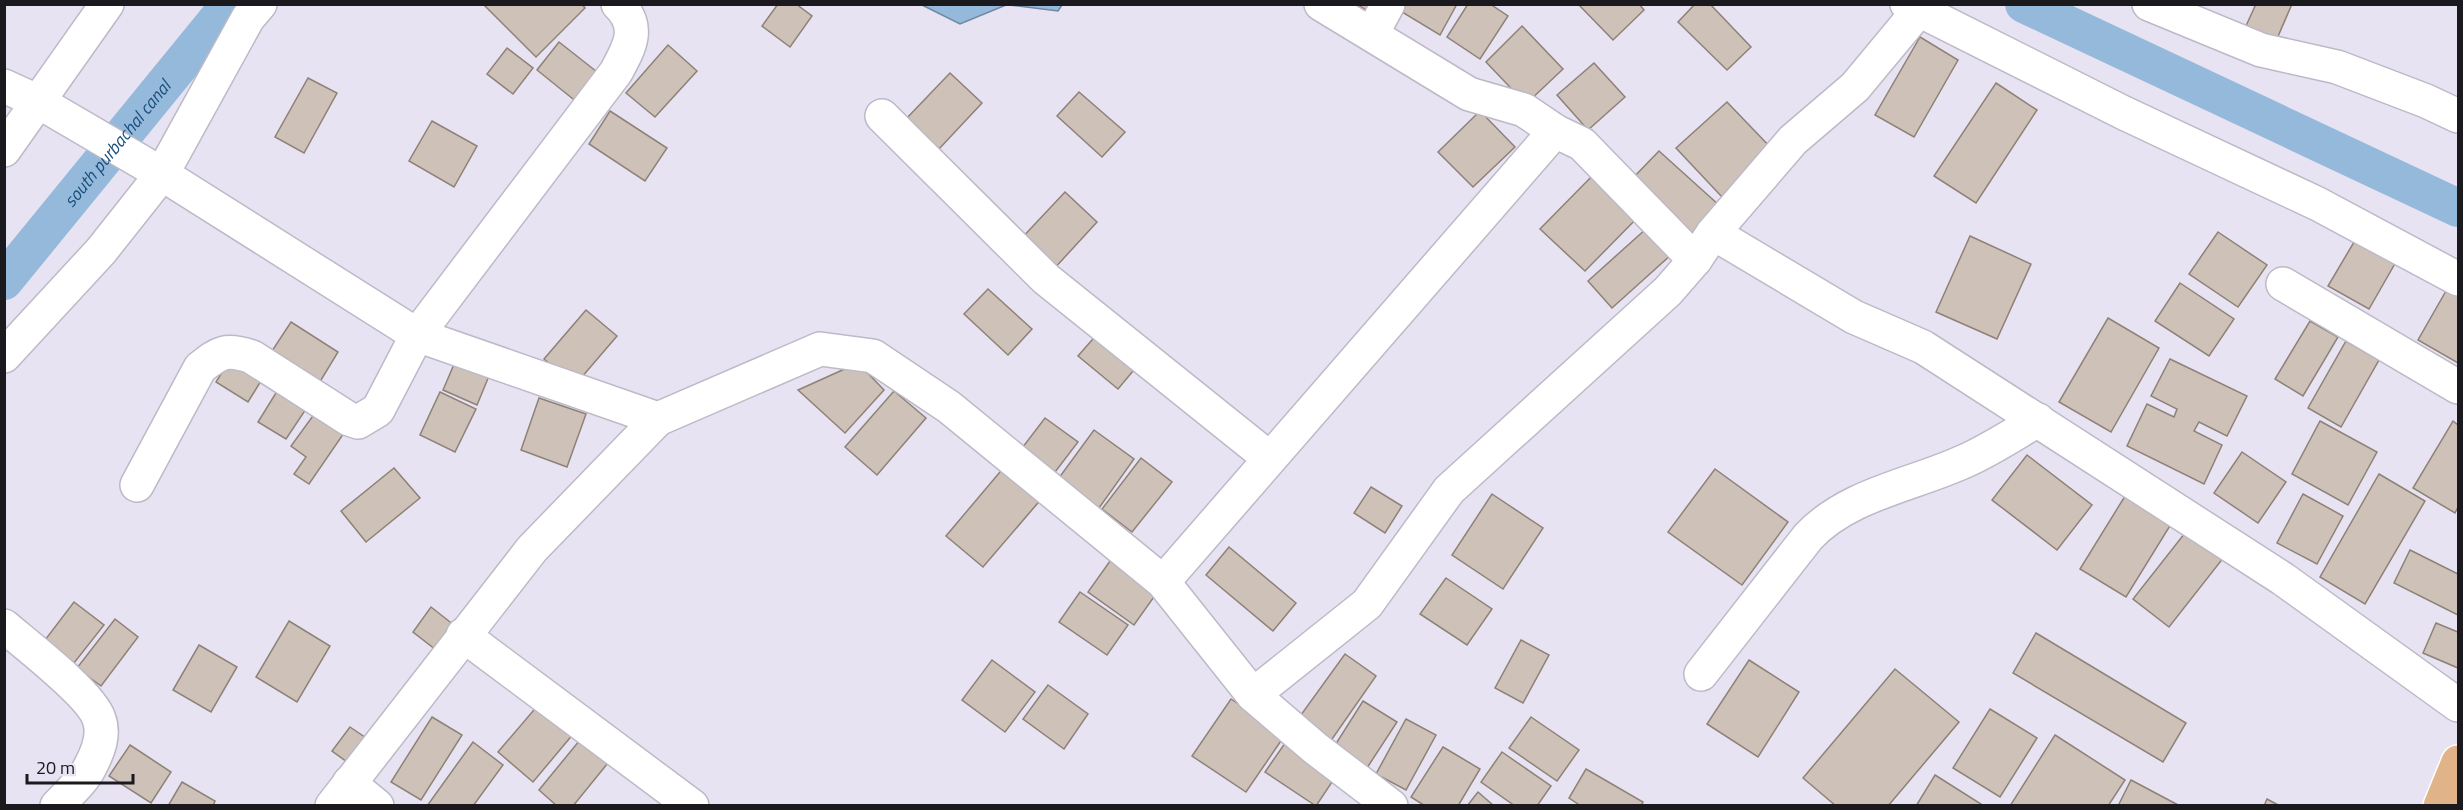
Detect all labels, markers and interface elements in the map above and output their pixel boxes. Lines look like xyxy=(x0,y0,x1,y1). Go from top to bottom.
water label: south purbachal canal xyxy=(56,72,178,212)
scale bar xyxy=(27,747,134,785)
text: 20 m xyxy=(36,754,75,781)

